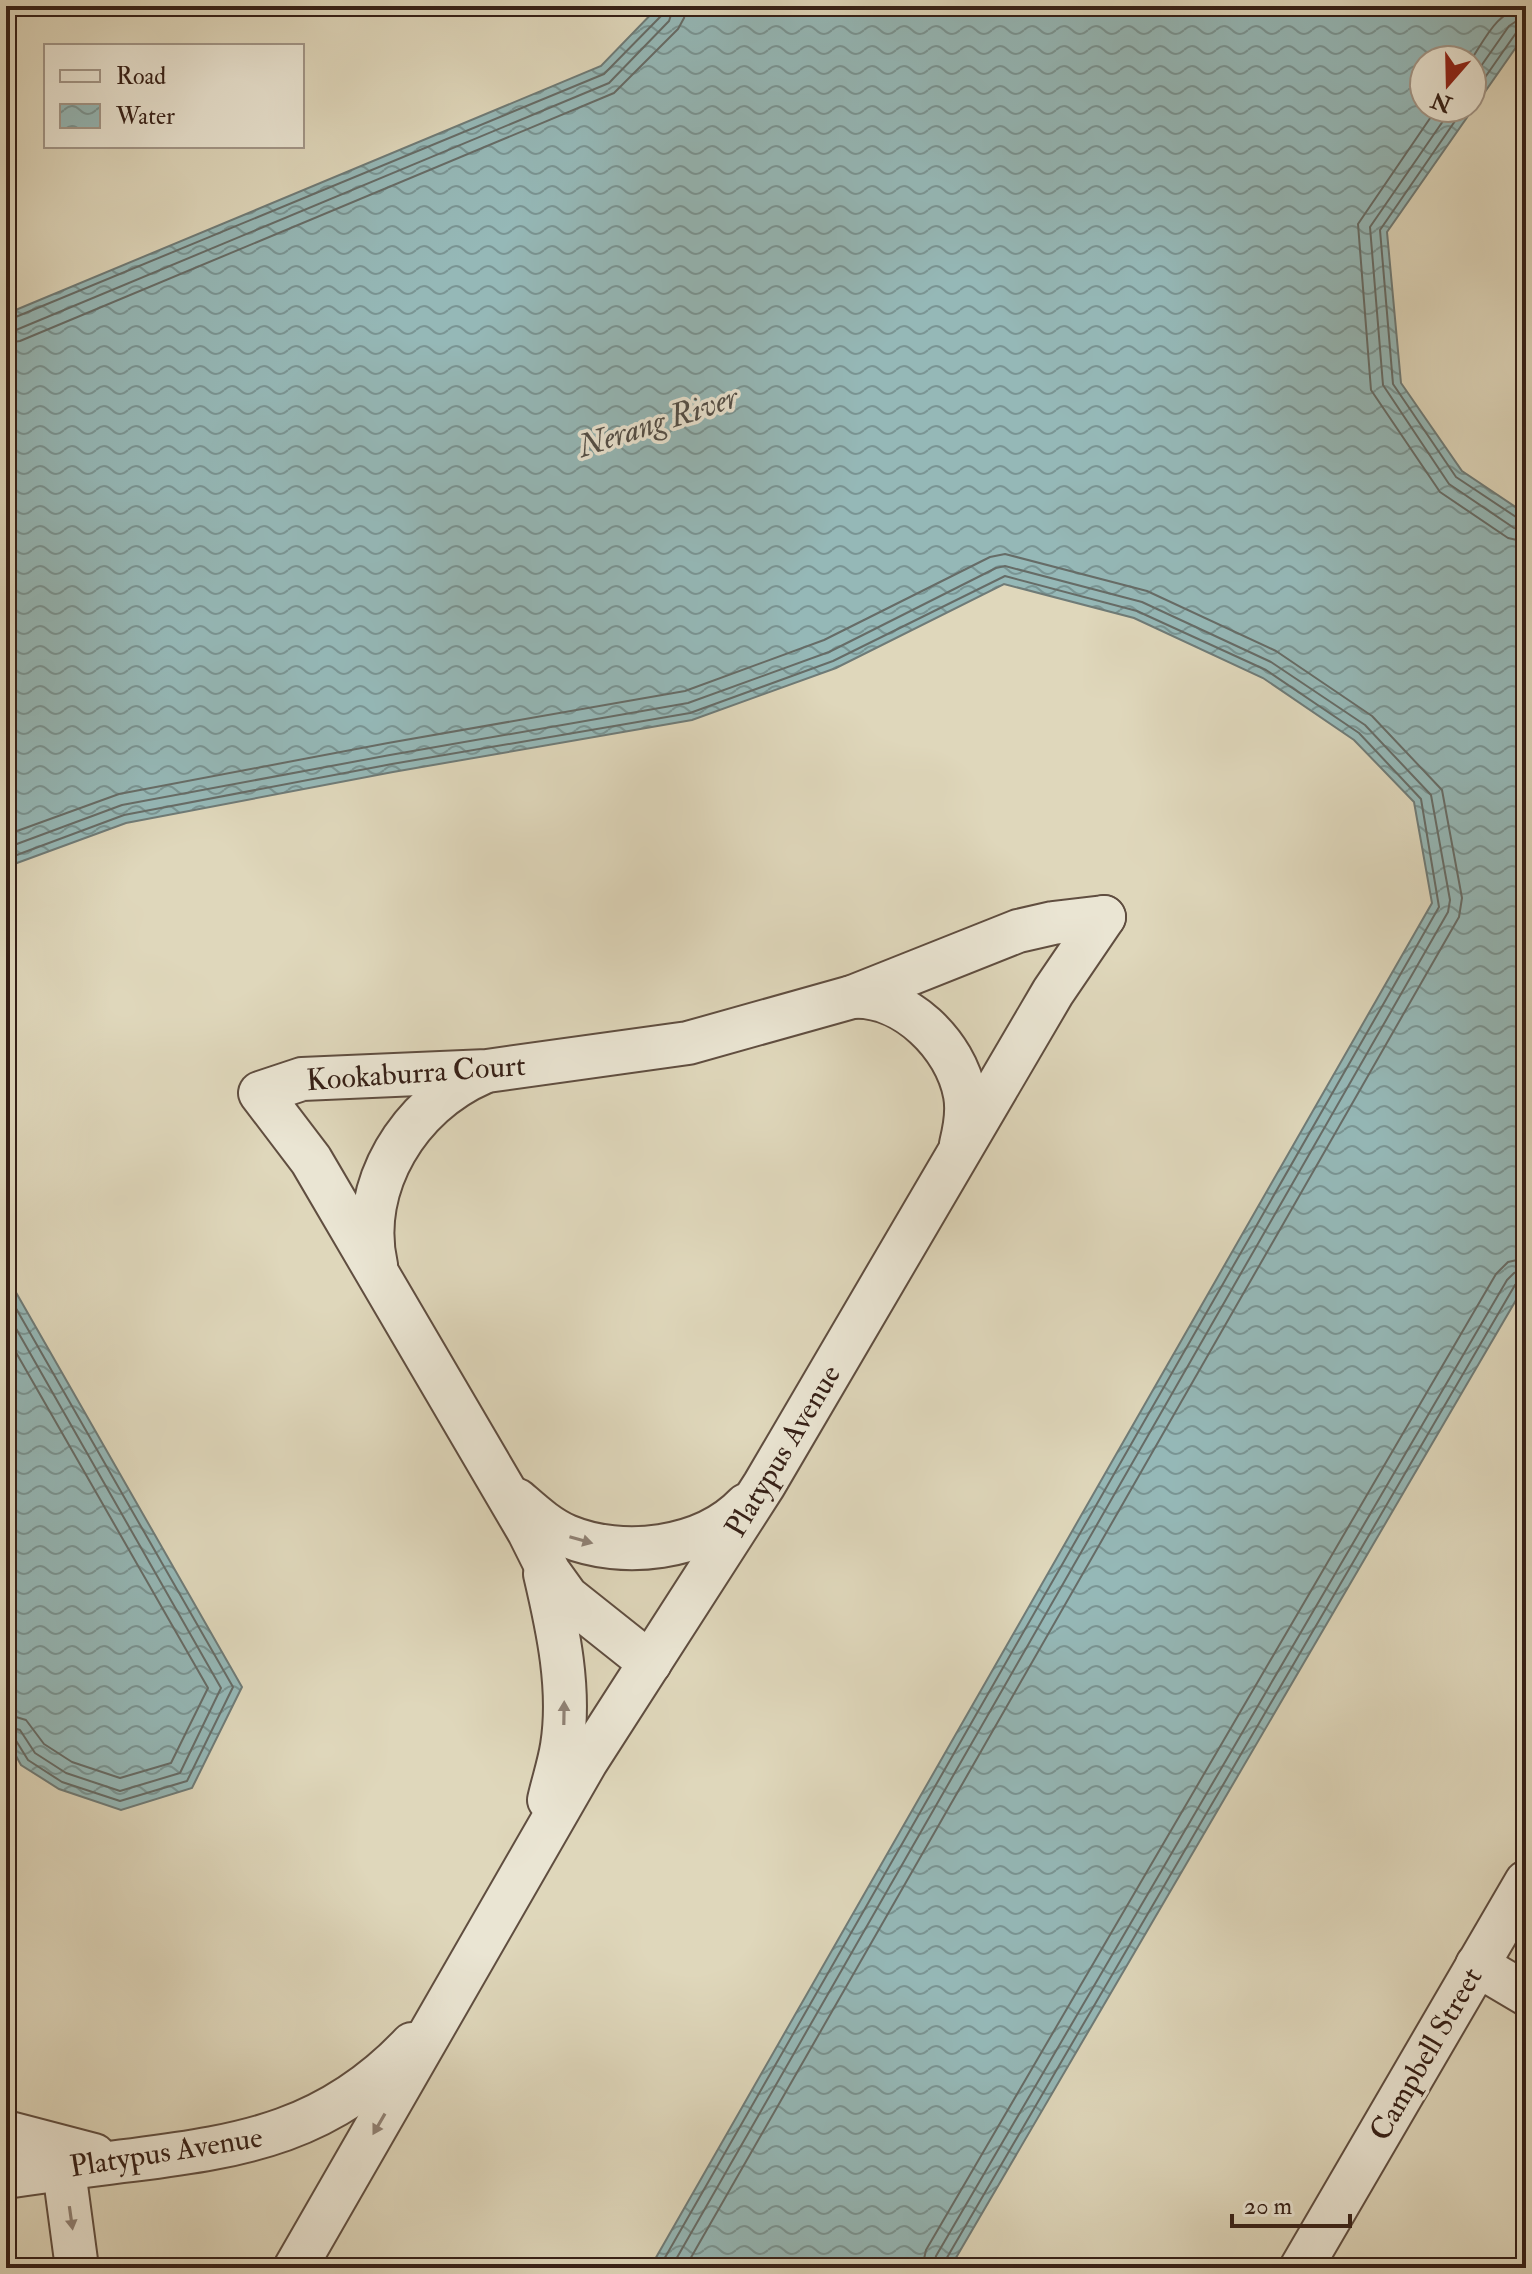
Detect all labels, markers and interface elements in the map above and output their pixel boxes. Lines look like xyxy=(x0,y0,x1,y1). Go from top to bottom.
legend xyxy=(44,44,304,148)
north arrow xyxy=(1408,44,1488,124)
text: Road xyxy=(116,61,166,92)
text: N xyxy=(1427,85,1456,119)
text: Water xyxy=(115,101,175,132)
water label: Nerang River xyxy=(571,377,745,467)
street label: Kookaburra Court xyxy=(305,1047,527,1099)
street label: Platypus Avenue xyxy=(717,1358,849,1544)
one-way arrow xyxy=(569,1534,593,1547)
one-way arrow xyxy=(557,1700,570,1725)
street label: Campbell Street xyxy=(1362,1961,1491,2147)
one-way arrow xyxy=(372,2113,386,2135)
street label: Platypus Avenue xyxy=(67,2119,265,2185)
scale bar xyxy=(1232,2178,1350,2228)
text: 20 m xyxy=(1244,2191,1293,2222)
one-way arrow xyxy=(64,2206,77,2231)

